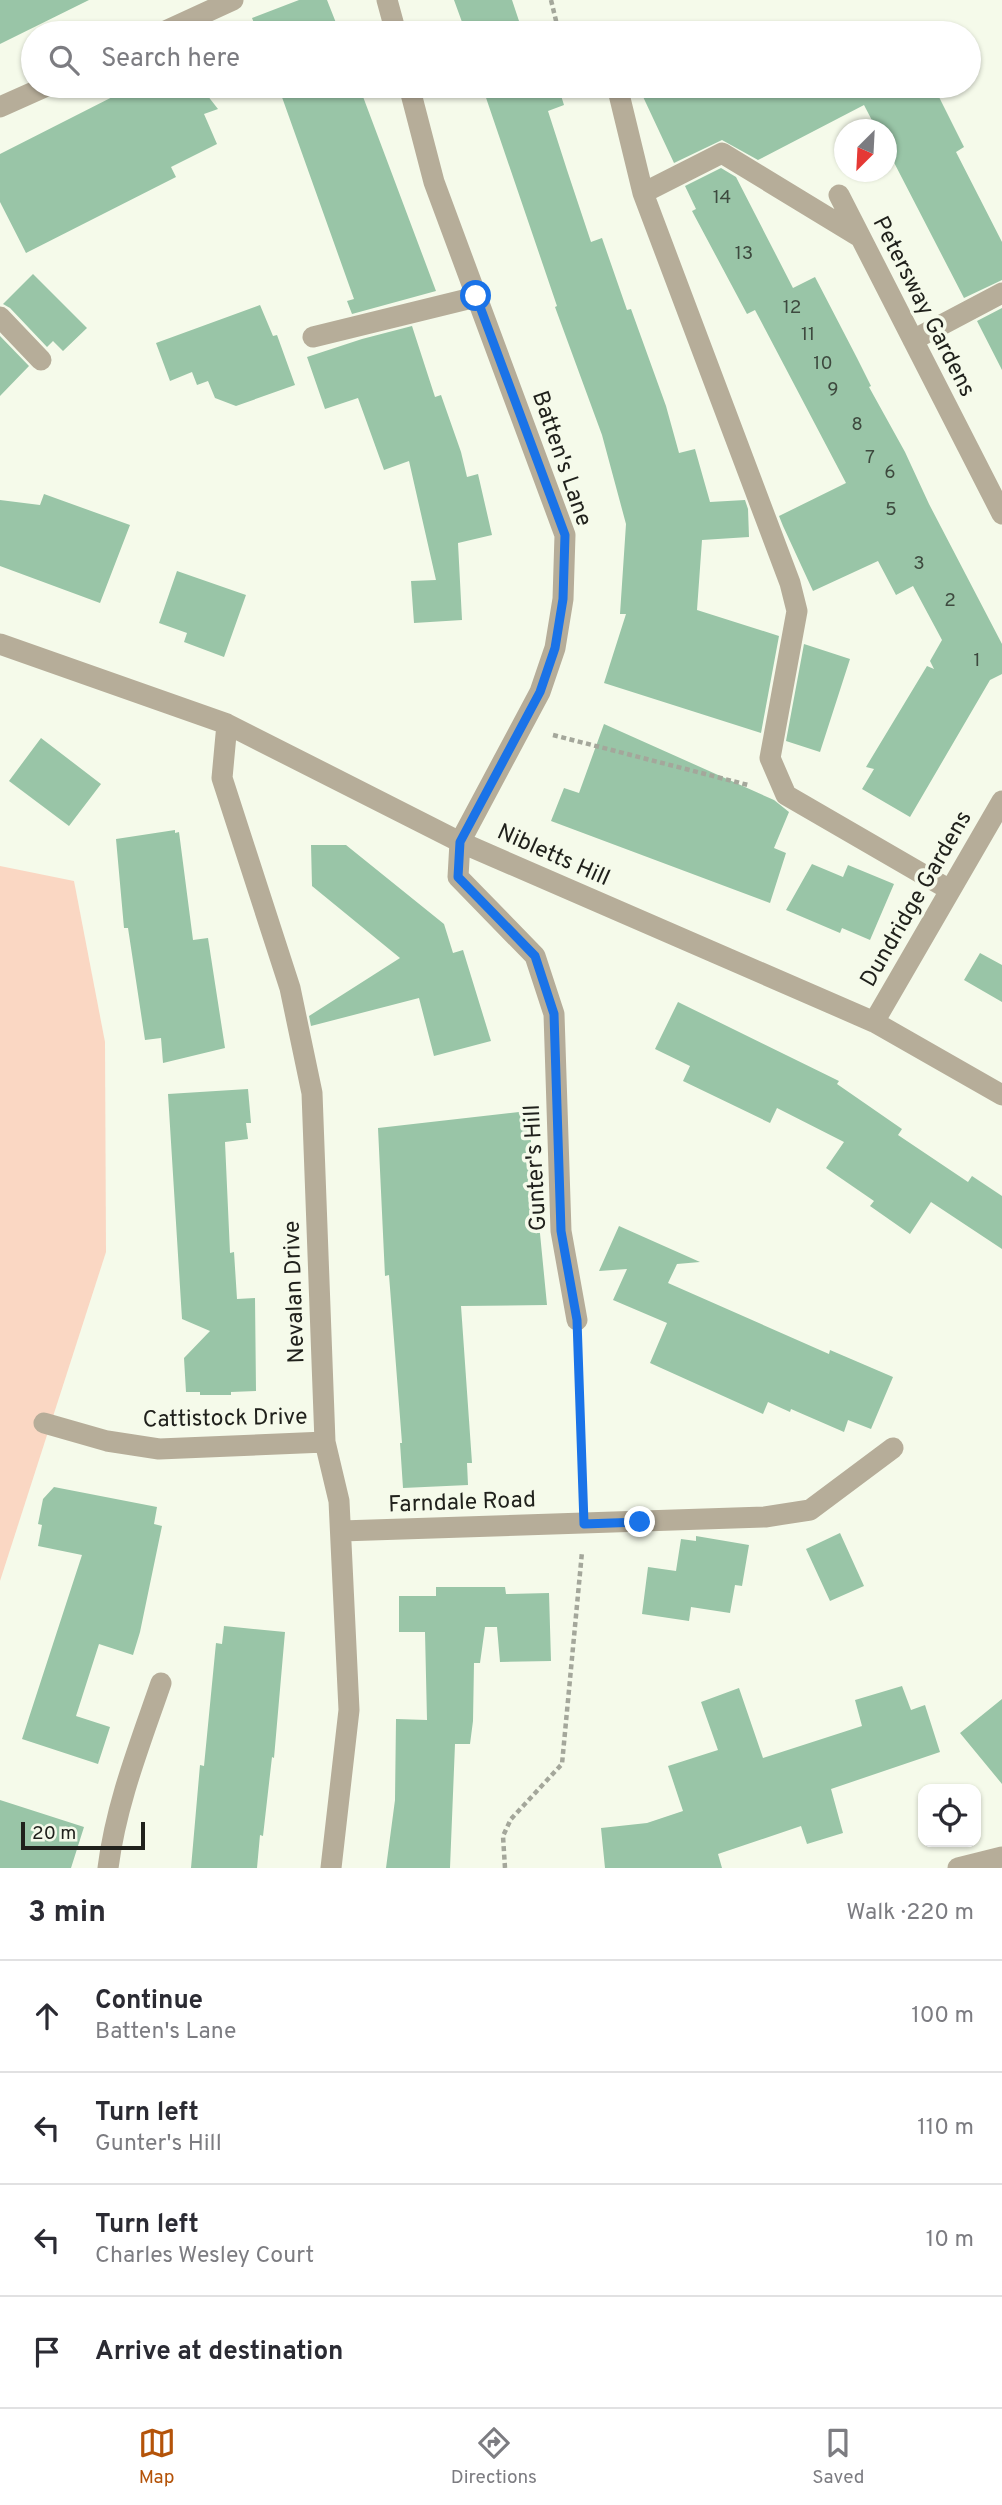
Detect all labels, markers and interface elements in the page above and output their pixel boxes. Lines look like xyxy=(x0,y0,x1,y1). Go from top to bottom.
search box xyxy=(21,21,981,98)
icon: search xyxy=(45,41,83,79)
text: Search here xyxy=(101,43,240,76)
north arrow xyxy=(834,119,897,182)
house number: 14 xyxy=(713,186,731,210)
street label: Petersway Gardens xyxy=(865,212,981,402)
house number: 13 xyxy=(735,242,753,266)
route start xyxy=(460,280,491,311)
house number: 12 xyxy=(783,296,801,320)
house number: 11 xyxy=(801,323,815,347)
house number: 10 xyxy=(813,352,833,376)
house number: 9 xyxy=(827,378,839,402)
street label: Batten's Lane xyxy=(524,387,597,530)
house number: 8 xyxy=(851,413,863,437)
house number: 7 xyxy=(865,446,875,470)
house number: 6 xyxy=(884,461,896,485)
house number: 5 xyxy=(885,498,897,522)
house number: 3 xyxy=(913,552,925,576)
house number: 2 xyxy=(944,589,956,613)
house number: 1 xyxy=(973,649,981,673)
street label: Dundridge Gardens xyxy=(855,806,979,993)
street label: Nibletts Hill xyxy=(492,819,614,894)
street label: Gunter's Hill xyxy=(519,1104,554,1232)
street label: Nevalan Drive xyxy=(279,1220,312,1364)
street label: Cattistock Drive xyxy=(142,1404,308,1435)
street label: Farndale Road xyxy=(388,1486,536,1521)
route end xyxy=(624,1506,655,1537)
map controls xyxy=(918,1784,981,1847)
button: locate xyxy=(918,1784,981,1847)
scale bar xyxy=(21,1819,145,1851)
text: 20 m xyxy=(32,1822,76,1846)
text: 3 min xyxy=(28,1895,106,1932)
text: Walk · 220 m xyxy=(846,1899,974,1928)
text: Continue xyxy=(95,1985,203,2018)
icon: ahead xyxy=(28,1997,66,2035)
text: 100 m xyxy=(911,2002,974,2031)
text: Batten's Lane xyxy=(95,2018,236,2047)
text: Turn left xyxy=(95,2097,199,2130)
icon: left xyxy=(28,2109,66,2147)
text: 110 m xyxy=(917,2114,974,2143)
text: Gunter's Hill xyxy=(95,2130,222,2159)
text: Turn left xyxy=(95,2209,199,2242)
icon: left xyxy=(28,2221,66,2259)
text: 10 m xyxy=(926,2226,974,2255)
text: Charles Wesley Court xyxy=(95,2242,314,2271)
icon: arrive xyxy=(28,2333,66,2371)
text: Arrive at destination xyxy=(95,2336,343,2369)
tab: Map xyxy=(138,2424,176,2490)
tab: Directions xyxy=(451,2424,537,2490)
tab: Saved xyxy=(812,2424,864,2490)

